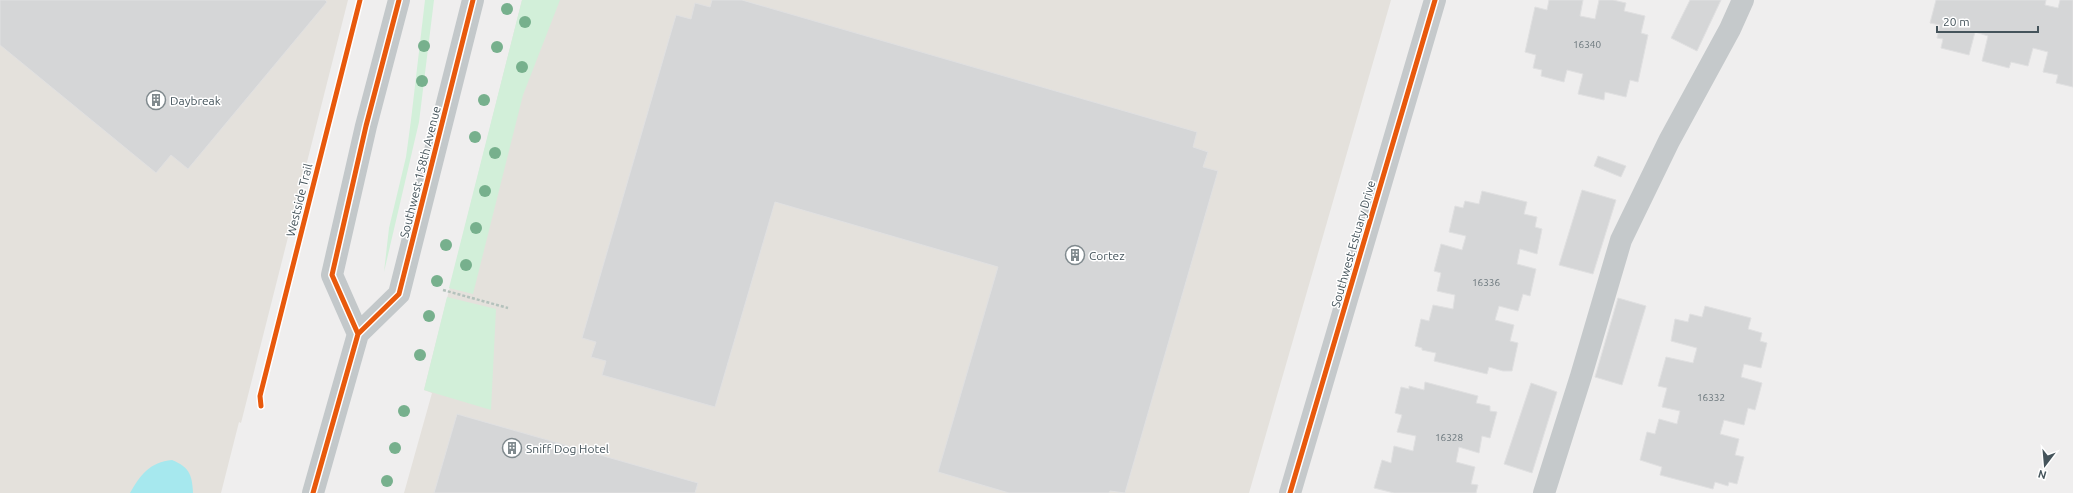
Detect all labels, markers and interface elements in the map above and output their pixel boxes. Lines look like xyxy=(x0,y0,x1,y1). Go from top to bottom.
scale bar xyxy=(1937,8,2038,34)
text: 20 m xyxy=(1943,15,1970,28)
house number: 16340 xyxy=(1573,39,1601,50)
building icon: Daybreak xyxy=(145,89,167,111)
place label: Daybreak xyxy=(170,94,221,107)
street label: Southwest 158th Avenue xyxy=(397,105,443,239)
street label: Westside Trail xyxy=(284,162,314,238)
street label: Southwest Estuary Drive xyxy=(1329,179,1377,309)
building icon: Cortez xyxy=(1064,244,1086,266)
place label: Cortez xyxy=(1089,249,1125,262)
house number: 16336 xyxy=(1472,277,1500,288)
house number: 16332 xyxy=(1697,392,1725,403)
house number: 16328 xyxy=(1435,432,1463,443)
building icon: Sniff Dog Hotel xyxy=(501,437,523,459)
place label: Sniff Dog Hotel xyxy=(526,442,609,455)
north arrow xyxy=(2025,445,2065,485)
text: N xyxy=(2037,468,2048,482)

